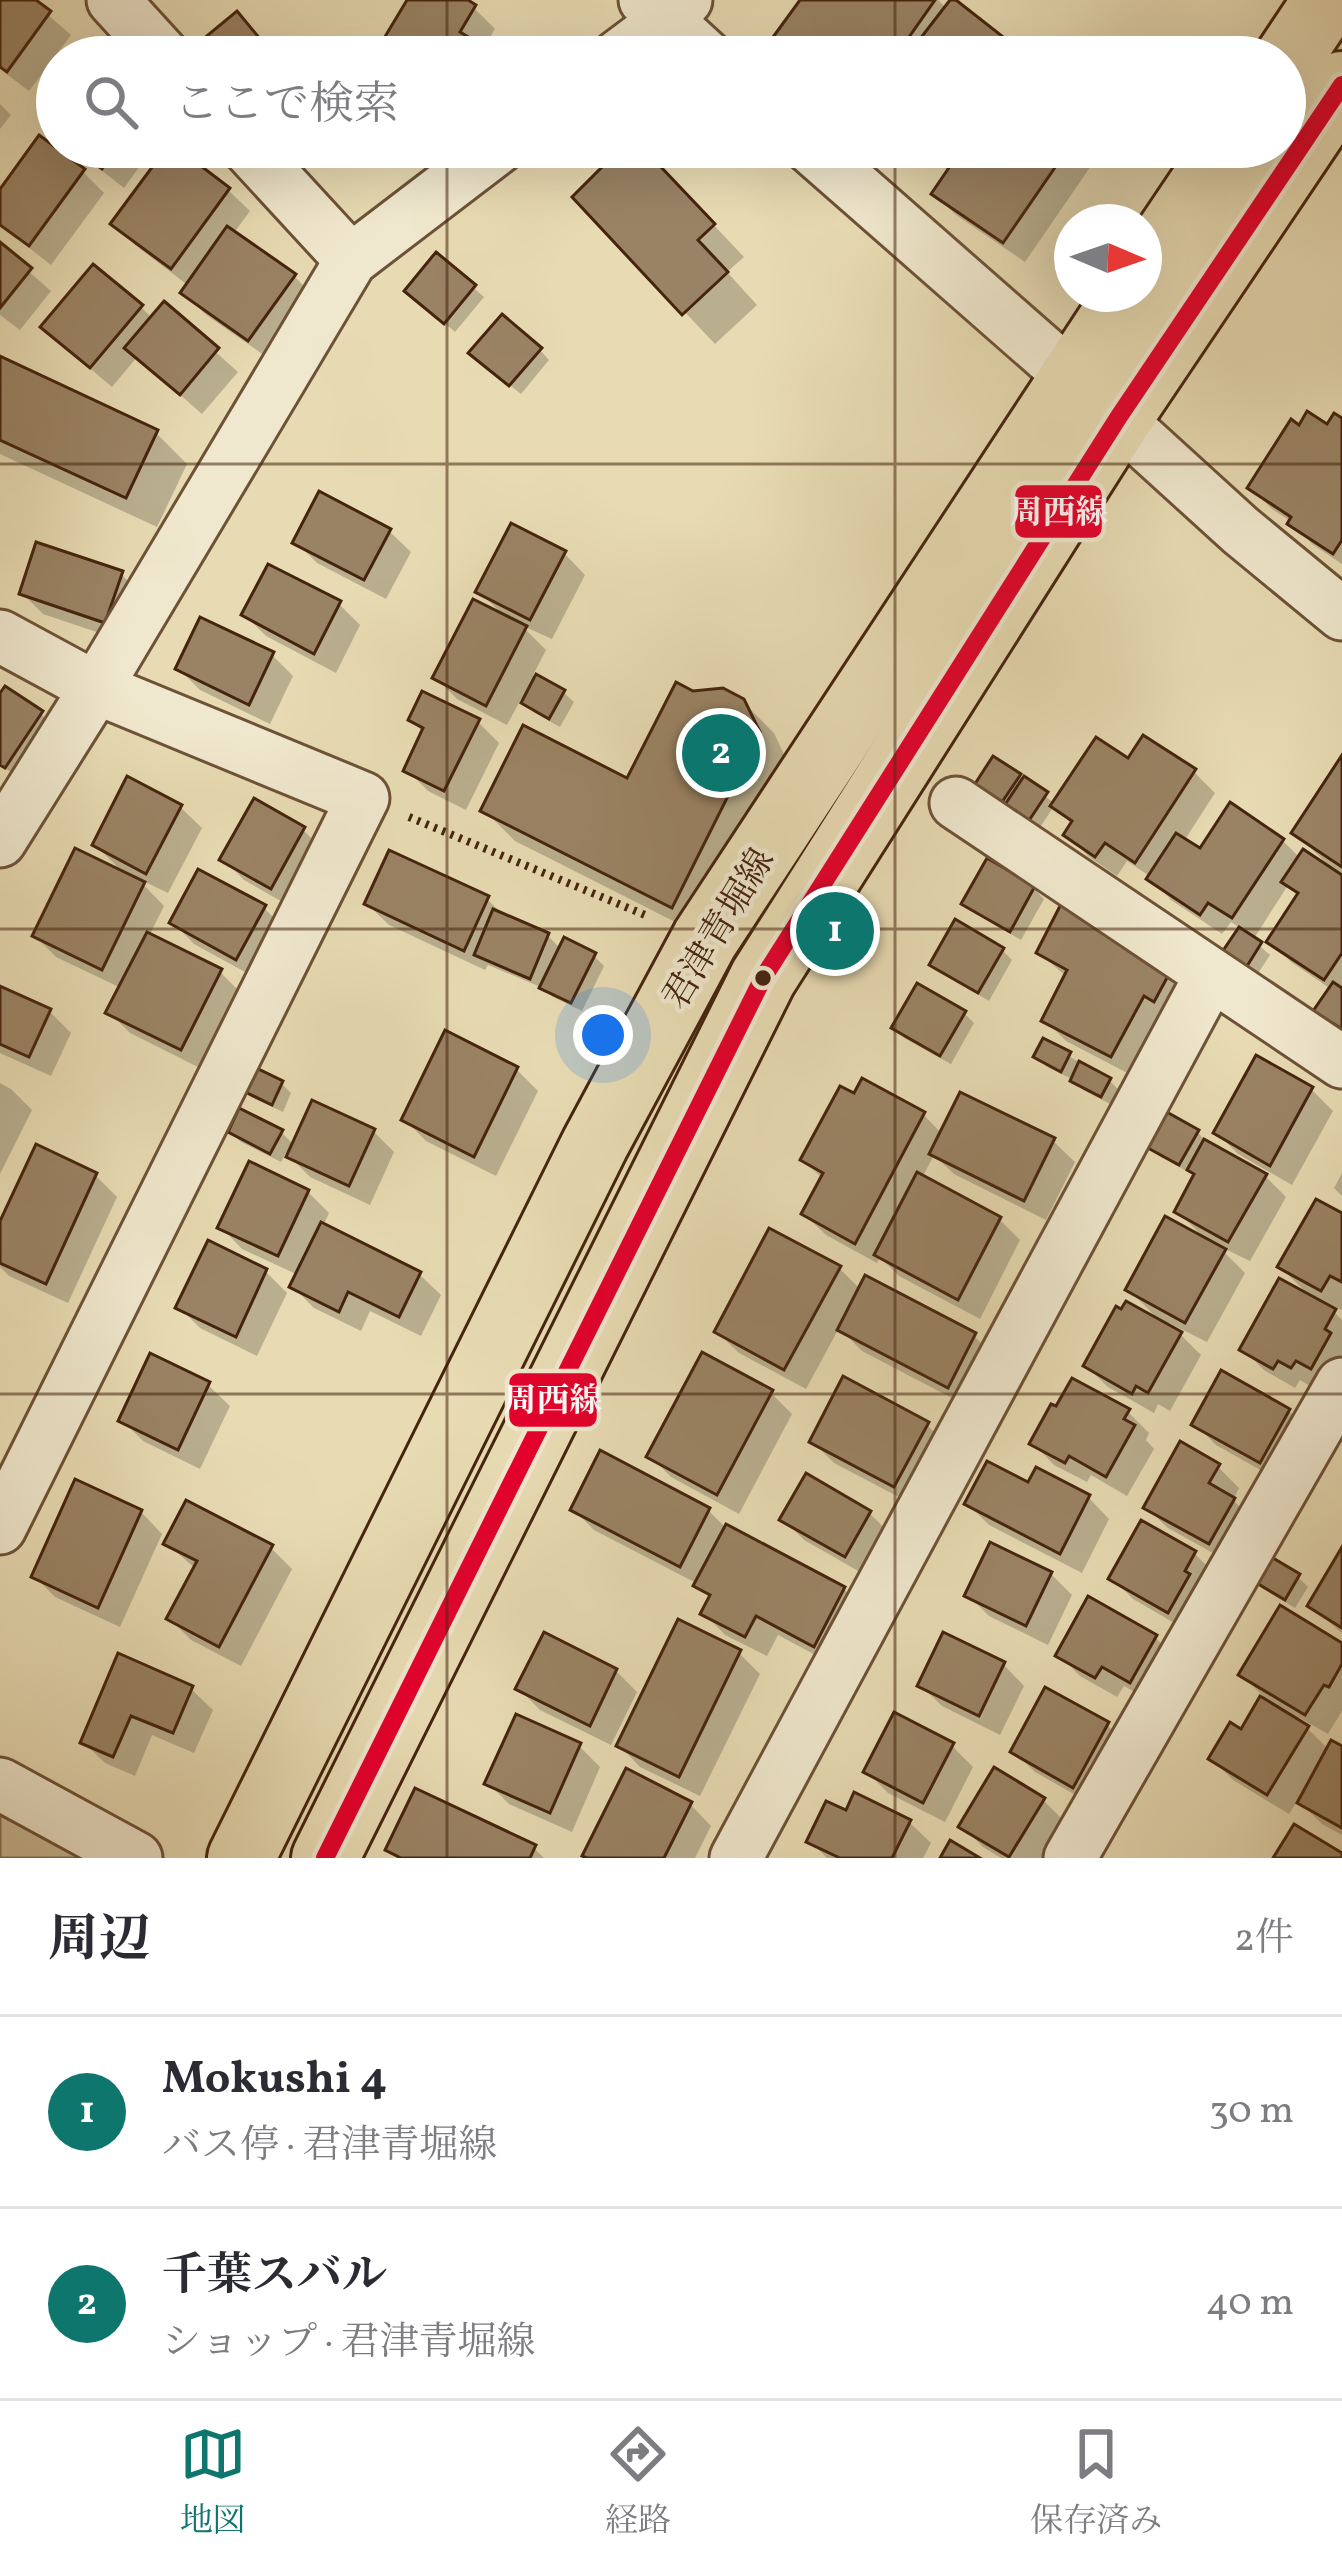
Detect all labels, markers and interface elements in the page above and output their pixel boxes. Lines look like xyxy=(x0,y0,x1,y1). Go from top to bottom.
search box xyxy=(36,36,1306,168)
icon: search xyxy=(78,69,144,135)
text: ここで検索 xyxy=(174,75,399,138)
north arrow xyxy=(1054,204,1162,312)
line badge: 周西線 xyxy=(1013,483,1104,540)
text: 周西線 xyxy=(1010,492,1109,538)
pin: 2 xyxy=(682,708,760,798)
street label: 君津青堀線 xyxy=(653,840,788,1020)
pin: 1 xyxy=(796,886,874,976)
unlabelled marker xyxy=(752,967,774,989)
your location xyxy=(573,1005,633,1065)
line badge: 周西線 xyxy=(507,1371,599,1429)
text: 周西線 xyxy=(504,1380,603,1426)
text: 周辺 xyxy=(48,1906,150,1977)
text: 2件 xyxy=(1234,1913,1294,1967)
text: Mokushi 4 xyxy=(162,2049,387,2112)
text: 1 xyxy=(79,2085,95,2139)
text: 30 m xyxy=(1209,2085,1294,2139)
text: バス停 · 君津青堀線 xyxy=(162,2120,497,2174)
text: 千葉スバル xyxy=(162,2246,387,2309)
text: 2 xyxy=(77,2277,97,2331)
text: 40 m xyxy=(1206,2277,1294,2331)
text: ショップ · 君津青堀線 xyxy=(162,2317,535,2371)
tab: 地図 xyxy=(180,2421,246,2546)
tab: 経路 xyxy=(605,2421,671,2546)
tab: 保存済み xyxy=(1030,2421,1162,2546)

